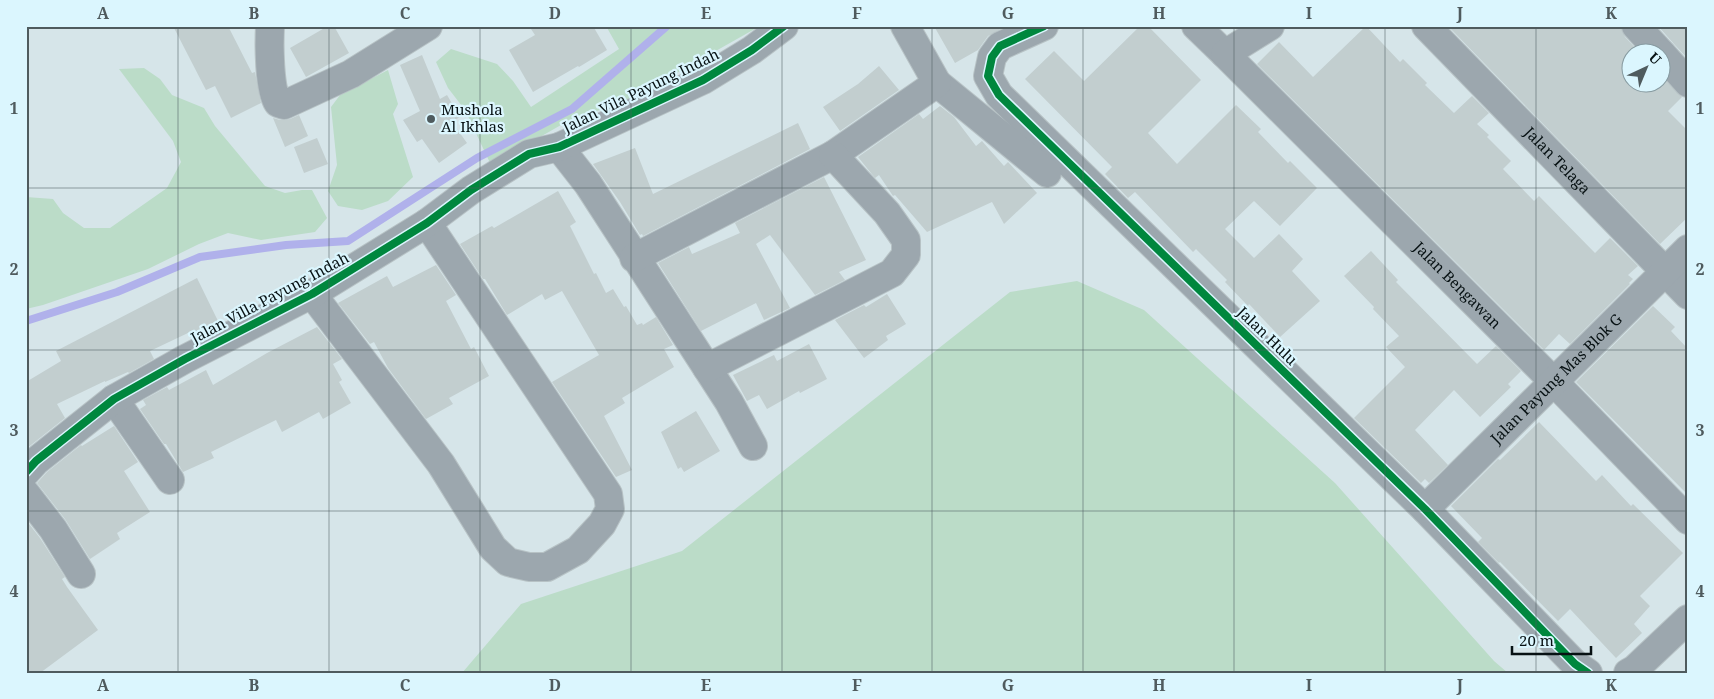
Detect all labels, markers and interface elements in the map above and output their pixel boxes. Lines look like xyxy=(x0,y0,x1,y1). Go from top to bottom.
text: A xyxy=(97,2,110,24)
text: B xyxy=(249,2,260,24)
text: C xyxy=(400,2,411,24)
text: D xyxy=(549,2,561,24)
text: E xyxy=(701,2,711,24)
text: F xyxy=(852,2,862,24)
text: G xyxy=(1002,2,1014,24)
text: H xyxy=(1152,2,1166,24)
text: I xyxy=(1306,2,1312,24)
text: J xyxy=(1456,2,1464,24)
text: K xyxy=(1605,2,1617,24)
north arrow xyxy=(1622,42,1672,92)
street label: Jalan Vila Payung Indah xyxy=(558,43,722,137)
text: U xyxy=(1645,48,1666,69)
text: 1 xyxy=(9,97,19,119)
text: 1 xyxy=(1695,97,1705,119)
place label: Mushola Al Ikhlas xyxy=(441,99,504,136)
marker: Mushola Al Ikhlas xyxy=(425,113,437,125)
street label: Jalan Telaga xyxy=(1520,121,1595,198)
street label: Jalan Bengawan xyxy=(1409,236,1506,333)
street label: Jalan Villa Payung Indah xyxy=(186,247,352,348)
text: 2 xyxy=(9,258,19,280)
text: 2 xyxy=(1695,258,1705,280)
street label: Jalan Hulu xyxy=(1233,301,1302,369)
street label: Jalan Payung Mas Blok G xyxy=(1485,309,1626,448)
text: 3 xyxy=(9,419,19,441)
text: 3 xyxy=(1695,419,1705,441)
text: 4 xyxy=(9,580,19,602)
text: 4 xyxy=(1695,580,1705,602)
scale bar xyxy=(1512,624,1590,656)
text: 20 m xyxy=(1519,630,1554,650)
text: A xyxy=(97,674,110,696)
text: B xyxy=(249,674,260,696)
text: C xyxy=(400,674,411,696)
text: D xyxy=(549,674,561,696)
text: E xyxy=(701,674,711,696)
text: F xyxy=(852,674,862,696)
text: G xyxy=(1002,674,1014,696)
text: H xyxy=(1152,674,1166,696)
text: I xyxy=(1306,674,1312,696)
text: J xyxy=(1456,674,1464,696)
text: K xyxy=(1605,674,1617,696)

